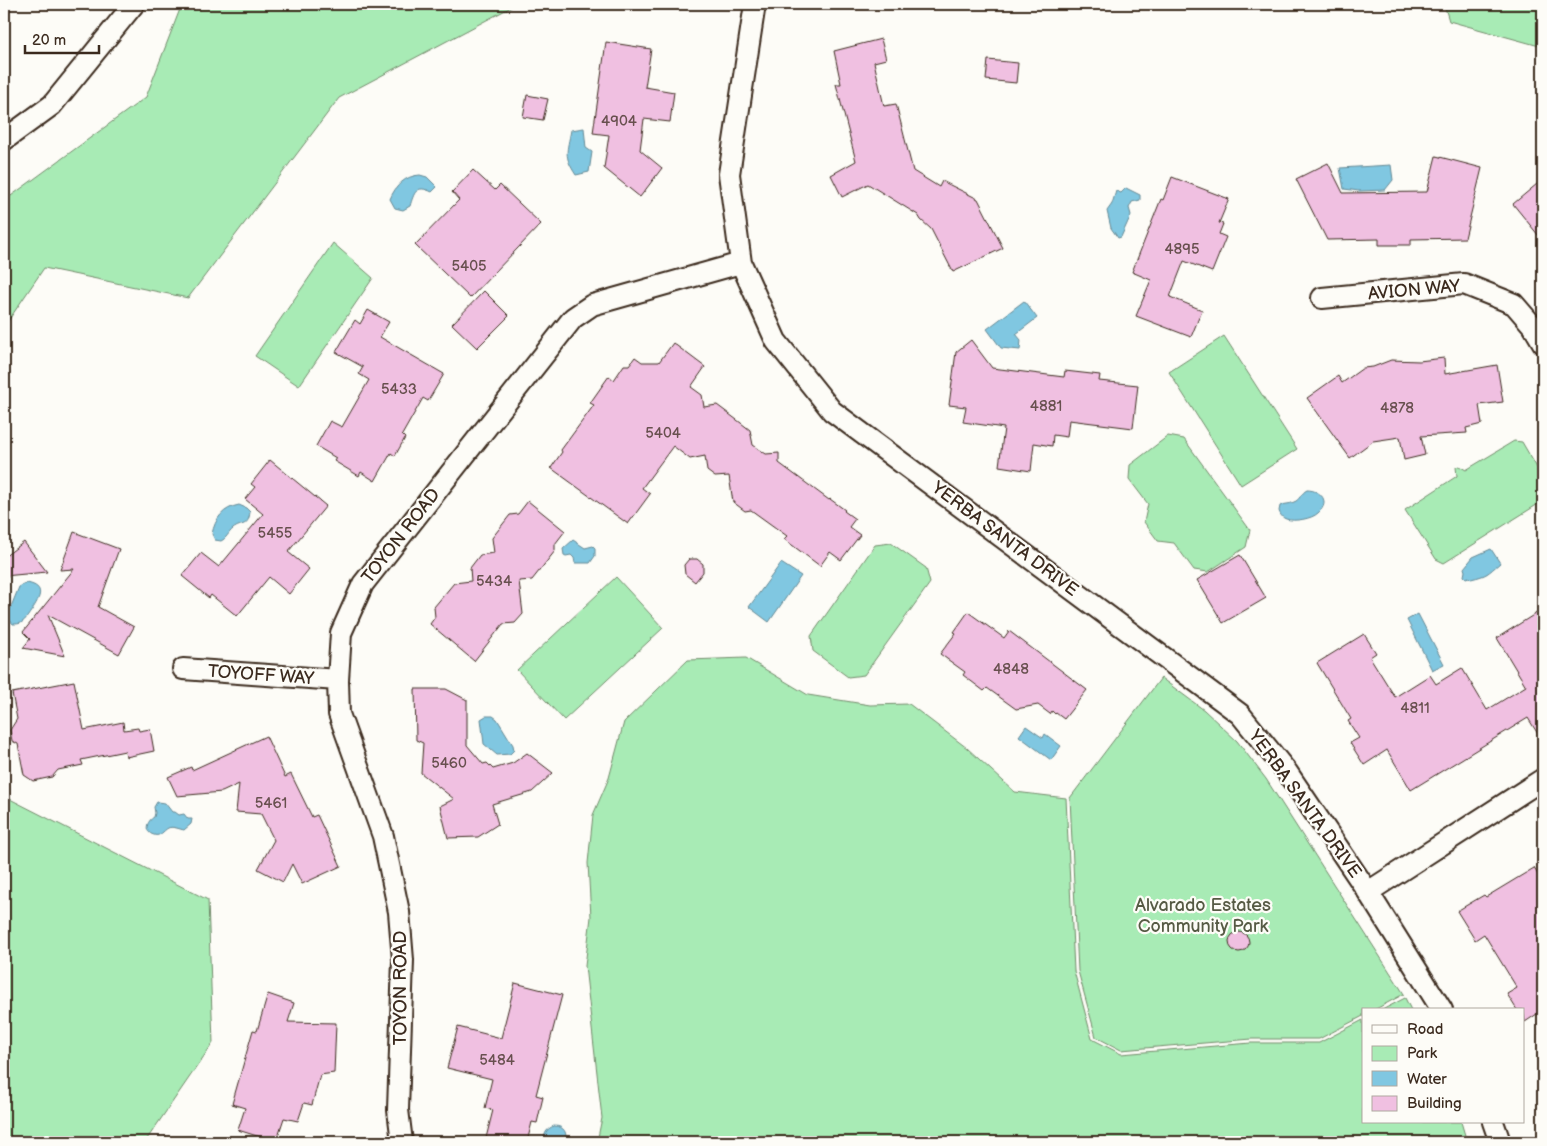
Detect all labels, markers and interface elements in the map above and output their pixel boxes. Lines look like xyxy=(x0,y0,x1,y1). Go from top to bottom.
scale bar xyxy=(25,22,99,54)
text: 20 m xyxy=(32,31,66,50)
house number: 4904 xyxy=(601,112,637,131)
house number: 4895 xyxy=(1164,240,1200,259)
house number: 5405 xyxy=(451,257,487,276)
street label: AVION WAY xyxy=(1367,275,1461,304)
house number: 5433 xyxy=(381,380,417,399)
house number: 4881 xyxy=(1030,397,1062,416)
house number: 4878 xyxy=(1380,399,1414,418)
house number: 5404 xyxy=(645,424,681,443)
street label: YERBA SANTA DRIVE xyxy=(927,477,1082,601)
street label: TOYON ROAD xyxy=(357,484,445,588)
house number: 5455 xyxy=(258,524,292,543)
house number: 5434 xyxy=(476,572,512,591)
house number: 4848 xyxy=(993,660,1029,679)
street label: TOYOFF WAY xyxy=(207,661,315,689)
house number: 4811 xyxy=(1400,699,1430,718)
street label: YERBA SANTA DRIVE xyxy=(1244,725,1366,882)
house number: 5460 xyxy=(431,754,467,773)
house number: 5461 xyxy=(255,794,287,813)
park label: Alvarado Estates Community Park xyxy=(1135,895,1271,937)
street label: TOYON ROAD xyxy=(390,931,411,1045)
legend xyxy=(1362,1008,1524,1124)
text: Road xyxy=(1407,1020,1443,1039)
text: Park xyxy=(1407,1044,1438,1063)
house number: 5484 xyxy=(479,1051,515,1070)
text: Water xyxy=(1407,1070,1447,1089)
text: Building xyxy=(1407,1094,1462,1113)

